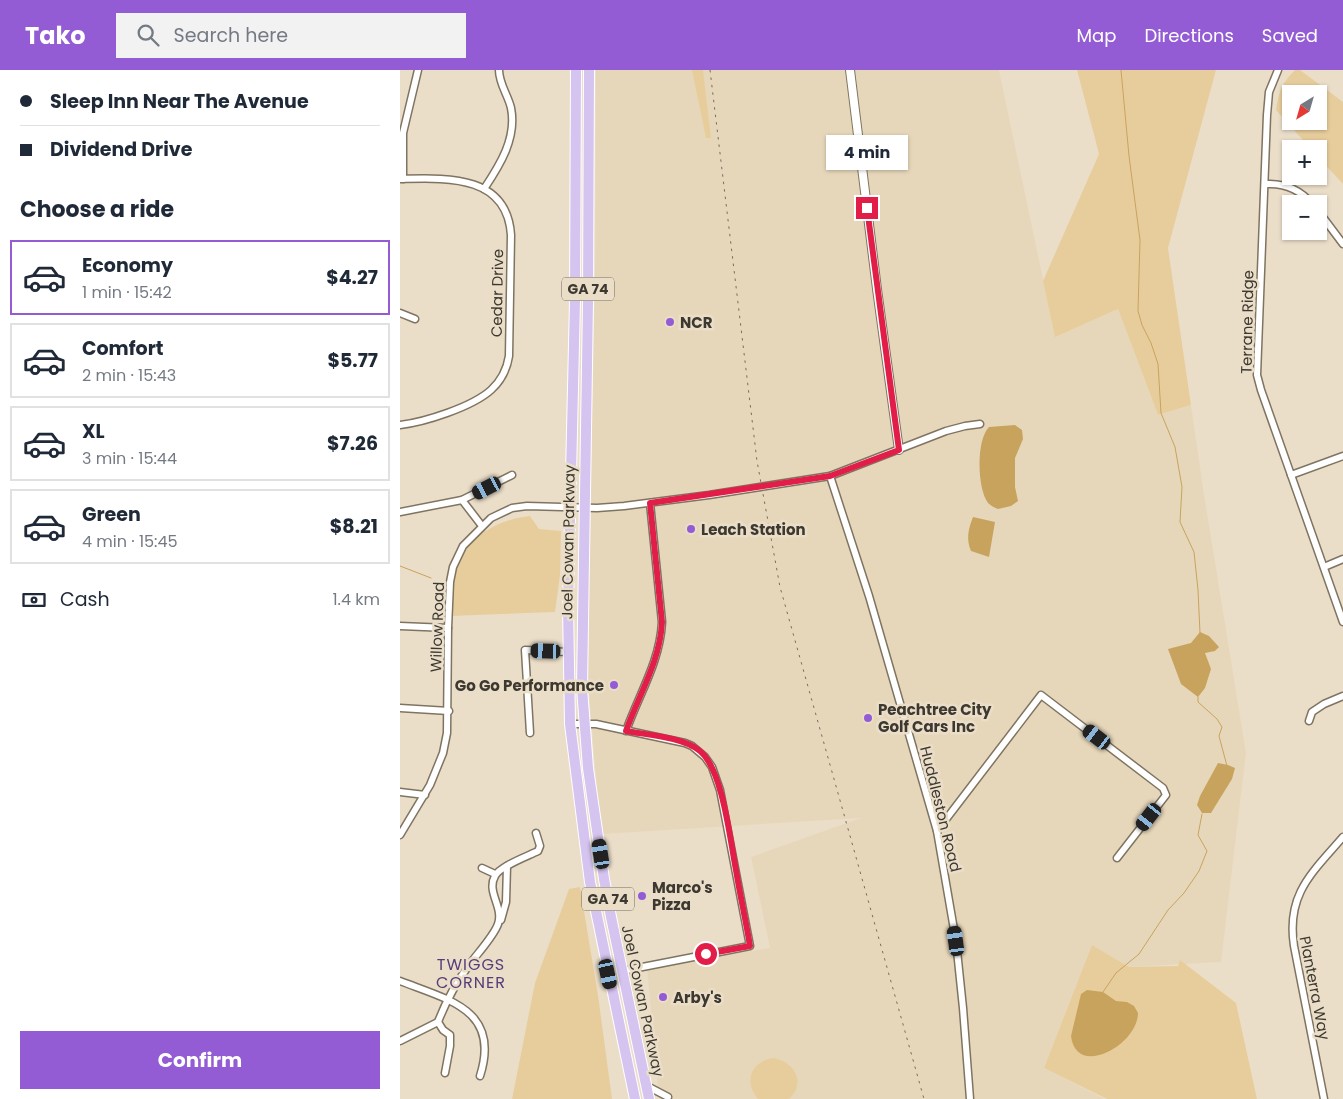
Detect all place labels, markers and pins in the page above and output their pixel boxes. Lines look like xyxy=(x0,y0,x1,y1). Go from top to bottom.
place label: NCR xyxy=(680,312,713,333)
marker: NCR xyxy=(664,316,676,328)
place label: Leach Station xyxy=(701,519,806,540)
marker: Leach Station xyxy=(685,523,697,535)
place label: Go Go Performance xyxy=(455,675,604,696)
marker: Go Go Performance xyxy=(608,679,620,691)
place label: Peachtree City Golf Cars Inc xyxy=(878,699,992,737)
marker: Peachtree City Golf Cars Inc xyxy=(862,712,874,724)
place label: Marco's Pizza xyxy=(652,877,713,915)
marker: Marco's Pizza xyxy=(636,890,648,902)
place label: Arby's xyxy=(673,987,722,1008)
marker: Arby's xyxy=(657,991,669,1003)

